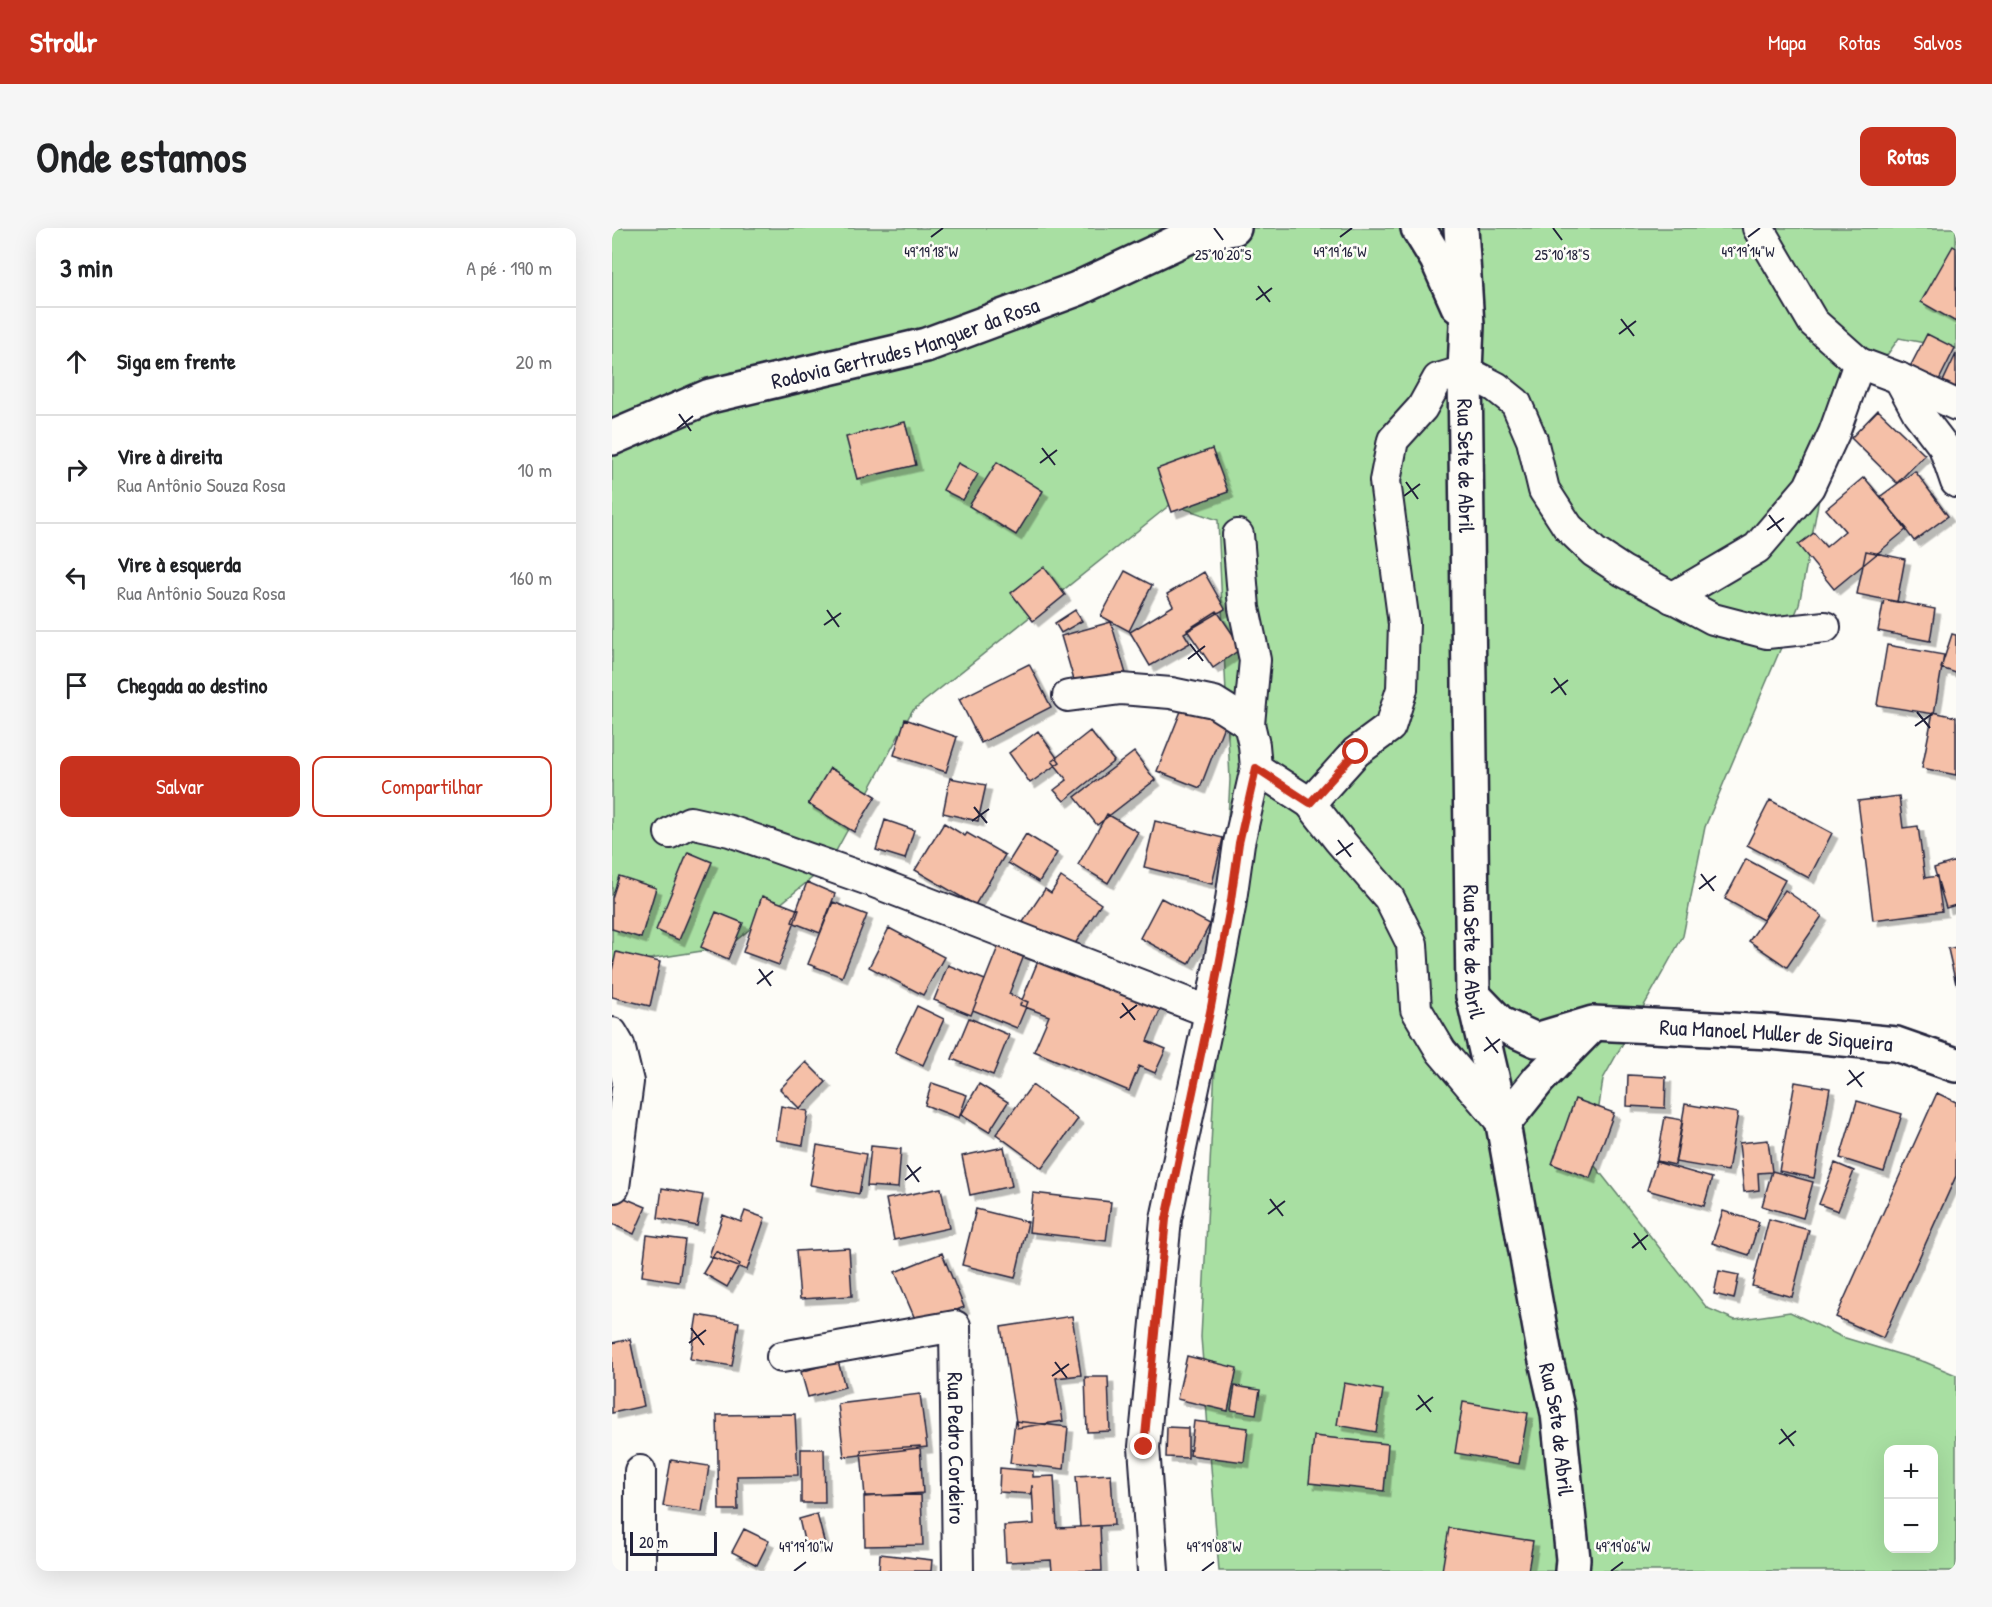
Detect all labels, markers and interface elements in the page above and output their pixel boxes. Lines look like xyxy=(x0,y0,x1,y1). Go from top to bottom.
text: Strollr xyxy=(30,23,97,61)
text: Mapa xyxy=(1768,28,1806,57)
text: Rotas xyxy=(1839,28,1881,57)
text: Salvos xyxy=(1914,28,1962,57)
button: Rotas xyxy=(1860,127,1956,186)
text: Onde estamos xyxy=(36,128,247,185)
text: 49°19'18"W xyxy=(904,241,959,262)
text: 49°19'16"W xyxy=(1313,241,1367,262)
text: 49°19'14"W xyxy=(1722,241,1775,262)
text: 25°10'20"S xyxy=(1195,244,1251,265)
text: 25°10'18"S xyxy=(1535,244,1590,265)
text: 3 min xyxy=(60,250,113,285)
text: A pé · 190 m xyxy=(466,254,552,281)
street label: Rodovia Gertrudes Manguer da Rosa xyxy=(768,289,1044,396)
icon: ahead xyxy=(60,345,93,378)
text: Siga em frente xyxy=(117,346,236,376)
text: 20 m xyxy=(515,348,552,375)
street label: Rua Sete de Abril xyxy=(1450,398,1482,533)
text: Vire à direita xyxy=(117,441,222,471)
icon: right xyxy=(60,453,93,486)
text: 10 m xyxy=(518,456,552,483)
text: Rua Antônio Souza Rosa xyxy=(117,471,285,498)
text: Vire à esquerda xyxy=(117,549,241,579)
icon: left xyxy=(60,561,93,594)
text: 160 m xyxy=(510,564,552,591)
text: Rua Antônio Souza Rosa xyxy=(117,579,285,606)
icon: arrive xyxy=(60,669,93,702)
text: Chegada ao destino xyxy=(117,670,267,700)
route start xyxy=(1342,738,1368,764)
button: Salvar xyxy=(60,756,300,817)
button: Compartilhar xyxy=(312,756,552,817)
street label: Rua Sete de Abril xyxy=(1457,884,1493,1022)
street label: Rua Manoel Muller de Siqueira xyxy=(1659,1011,1895,1059)
street label: Rua Sete de Abril xyxy=(1532,1360,1581,1497)
street label: Rua Pedro Cordeiro xyxy=(941,1372,972,1525)
route end xyxy=(1130,1433,1156,1459)
map controls xyxy=(1884,1445,1938,1553)
button: + xyxy=(1884,1445,1938,1499)
button: − xyxy=(1884,1499,1938,1553)
scale bar xyxy=(630,1529,717,1556)
text: 20 m xyxy=(639,1531,668,1553)
text: 49°19'10"W xyxy=(779,1536,834,1557)
text: 49°19'08"W xyxy=(1186,1536,1242,1557)
text: 49°19'06"W xyxy=(1596,1536,1651,1557)

